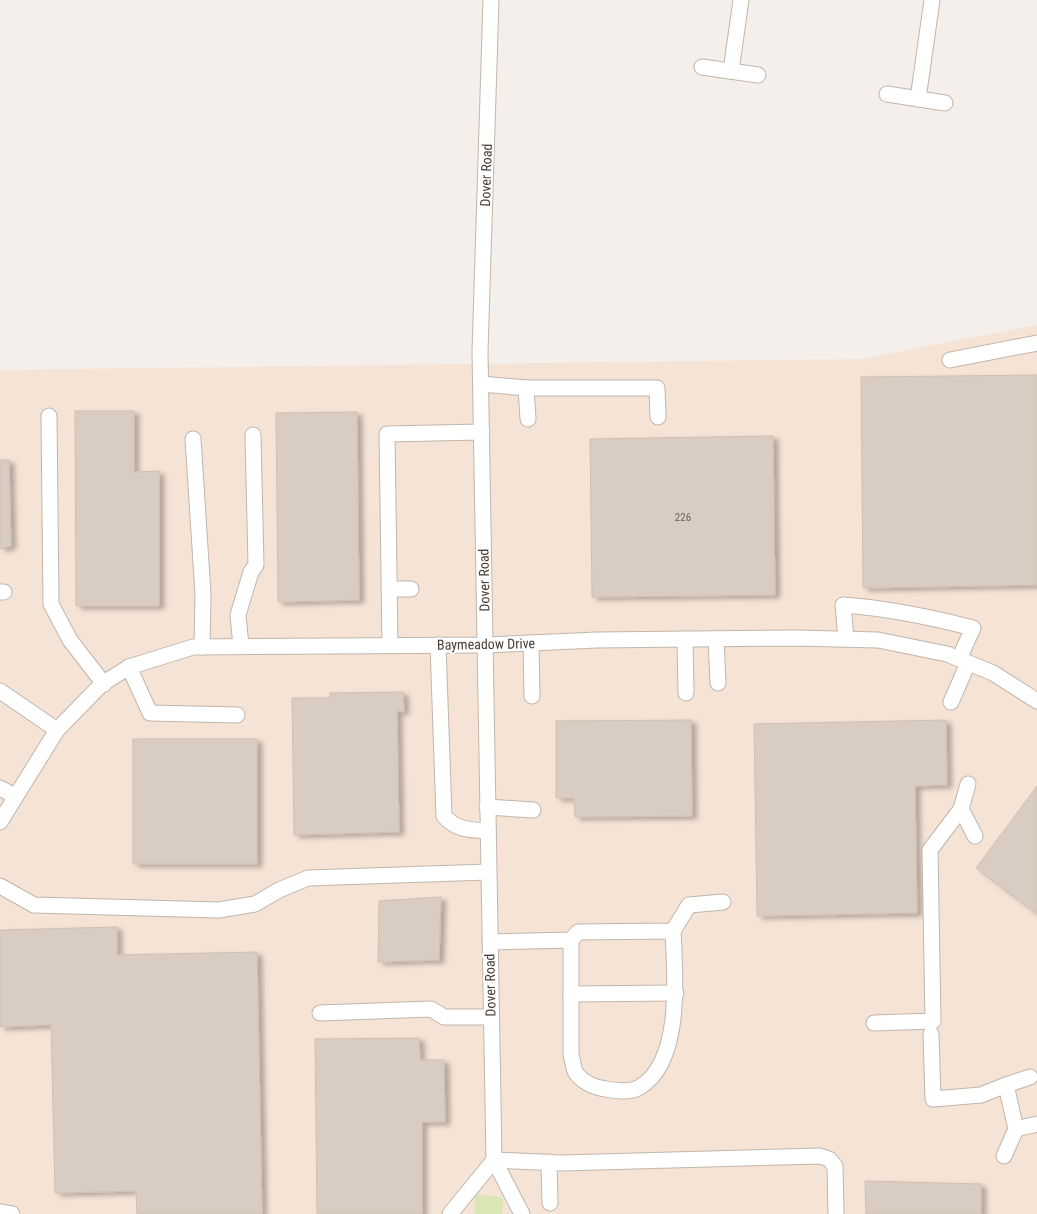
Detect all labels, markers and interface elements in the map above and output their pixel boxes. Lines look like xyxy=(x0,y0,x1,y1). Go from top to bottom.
street label: Dover Road xyxy=(477,143,495,207)
house number: 226 xyxy=(675,511,691,524)
street label: Dover Road xyxy=(475,548,493,612)
street label: Baymeadow Drive xyxy=(437,635,536,653)
street label: Dover Road xyxy=(481,953,499,1017)

